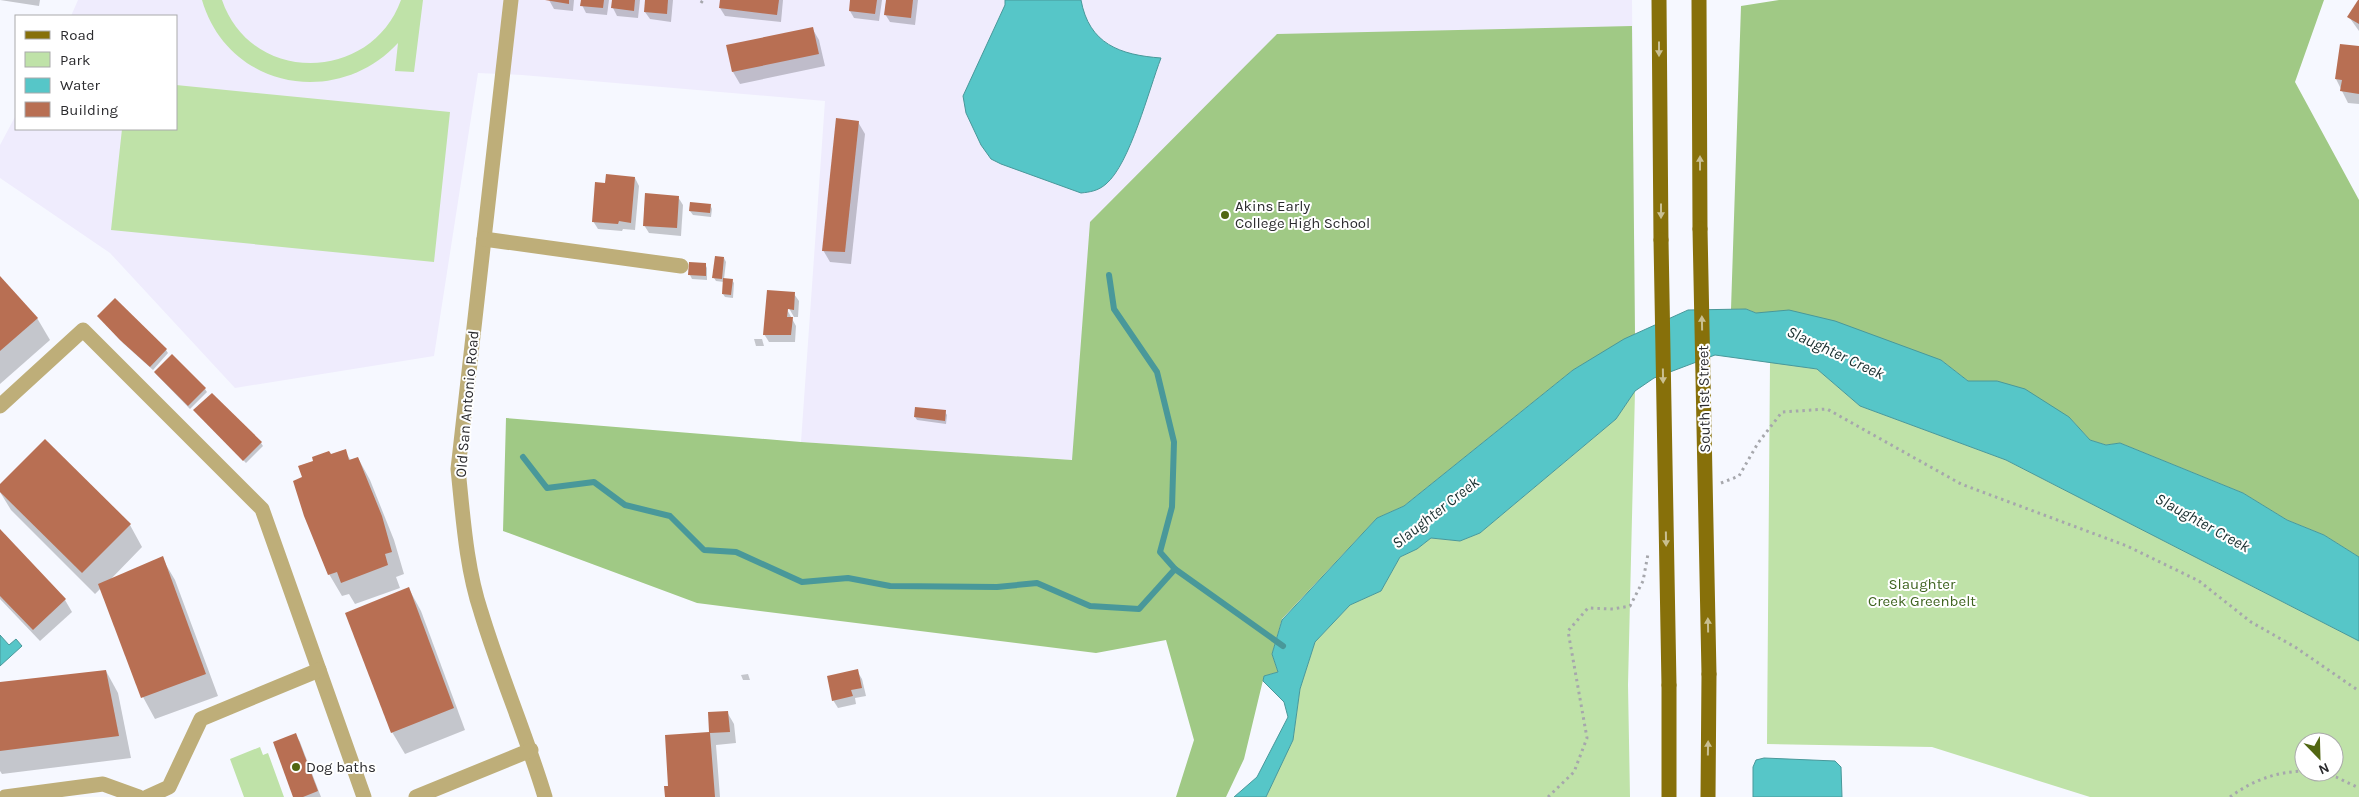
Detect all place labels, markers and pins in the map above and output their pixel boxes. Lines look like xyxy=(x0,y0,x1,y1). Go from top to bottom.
place label: Akins Early College High School xyxy=(1235,197,1370,232)
marker: Akins Early College High School xyxy=(1219,209,1231,221)
place label: Dog baths xyxy=(306,758,376,776)
marker: Dog baths xyxy=(290,761,302,773)

